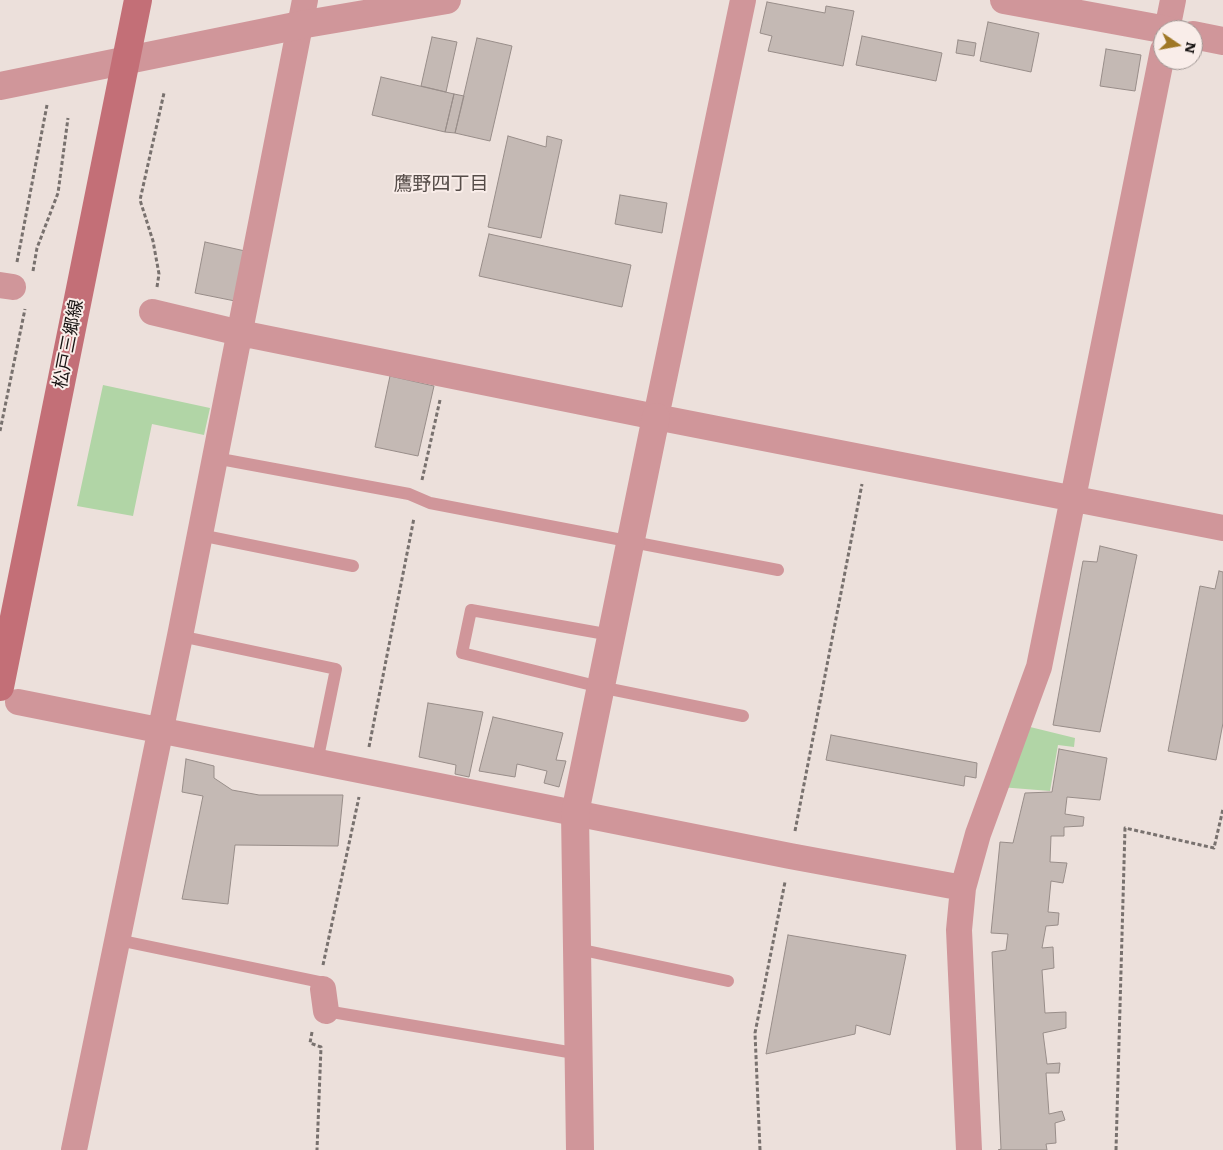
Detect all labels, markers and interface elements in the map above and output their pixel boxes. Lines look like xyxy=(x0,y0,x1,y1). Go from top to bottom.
north arrow xyxy=(1153,20,1203,70)
text: N xyxy=(1181,40,1203,56)
district label: 鷹野四丁目 xyxy=(394,173,488,195)
street label: 松戸三郷線 xyxy=(50,298,88,390)

